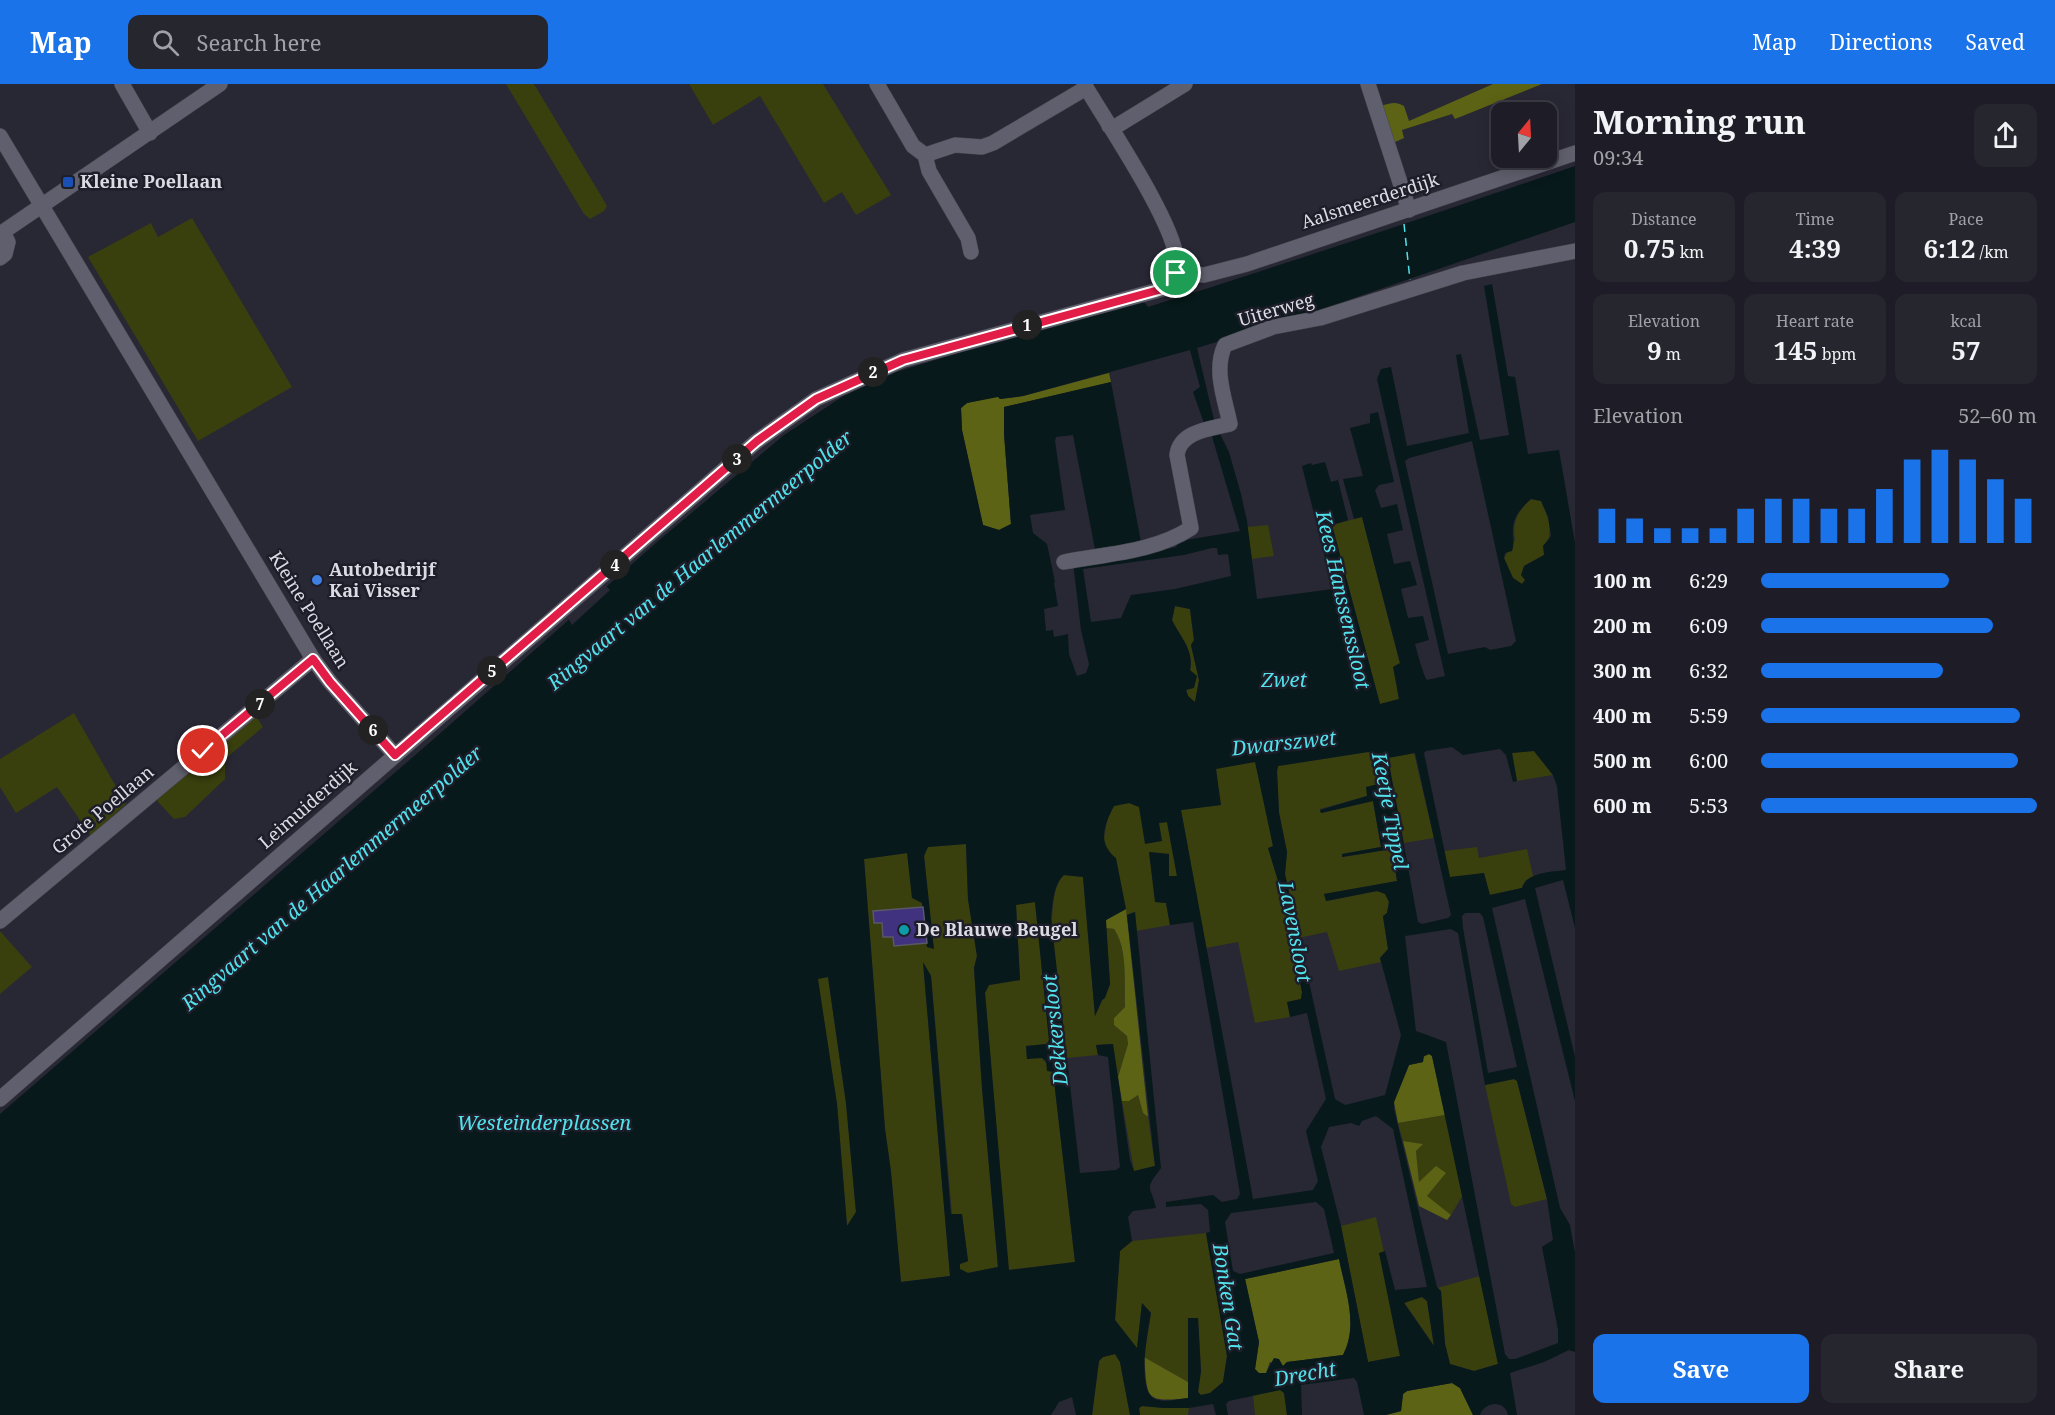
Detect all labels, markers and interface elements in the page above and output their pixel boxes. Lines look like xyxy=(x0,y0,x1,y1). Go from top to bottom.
search box xyxy=(128,15,548,69)
text: Map xyxy=(30,23,92,61)
icon: search xyxy=(149,26,182,59)
text: Search here xyxy=(197,27,321,57)
text: Map xyxy=(1752,28,1797,56)
text: Directions xyxy=(1830,28,1932,56)
text: Saved xyxy=(1965,28,2025,56)
text: Morning run xyxy=(1593,99,1806,144)
north arrow xyxy=(1491,102,1557,168)
map controls xyxy=(1491,102,1557,168)
button: share xyxy=(1974,104,2037,167)
text: 09:34 xyxy=(1593,144,1643,171)
street label: Aalsmeerderdijk xyxy=(1298,166,1442,234)
place label: Kleine Poellaan xyxy=(80,169,222,193)
marker: Kleine Poellaan xyxy=(61,175,75,189)
text: Distance xyxy=(1631,208,1697,230)
text: Time xyxy=(1796,208,1834,230)
text: Pace xyxy=(1948,208,1984,230)
text: 0.75 xyxy=(1624,230,1676,266)
text: 4:39 xyxy=(1789,230,1841,266)
text: 6:12 xyxy=(1923,230,1975,266)
text: km xyxy=(1676,241,1704,263)
text: /km xyxy=(1975,241,2009,263)
pin xyxy=(1150,247,1201,298)
icon: arrive xyxy=(1159,256,1192,289)
street label: Uiterweg xyxy=(1235,287,1317,331)
pin: 1 xyxy=(1012,310,1042,340)
text: Elevation xyxy=(1628,310,1700,332)
text: Heart rate xyxy=(1776,310,1854,332)
text: kcal xyxy=(1951,310,1981,332)
text: 1 xyxy=(1022,314,1032,336)
text: 9 xyxy=(1647,332,1662,368)
text: 145 xyxy=(1773,332,1818,368)
text: 57 xyxy=(1951,332,1981,368)
text: m xyxy=(1662,343,1681,365)
text: bpm xyxy=(1818,343,1857,365)
pin: 2 xyxy=(858,357,888,387)
text: 2 xyxy=(868,361,878,383)
text: Elevation xyxy=(1593,402,1683,429)
text: 52–60 m xyxy=(1958,402,2037,429)
water label: Ringvaart van de Haarlemmermeerpolder xyxy=(541,423,859,696)
pin: 3 xyxy=(722,444,752,474)
text: 3 xyxy=(732,448,742,470)
water label: Kees Hanssenssloot xyxy=(1310,507,1377,692)
street label: Kleine Poellaan xyxy=(264,547,356,673)
pin: 4 xyxy=(600,550,630,580)
text: 4 xyxy=(610,554,620,576)
place label: Autobedrijf Kai Visser xyxy=(329,557,437,602)
text: 100 m xyxy=(1593,567,1652,594)
text: 6:29 xyxy=(1689,567,1728,594)
marker: Autobedrijf Kai Visser xyxy=(310,573,324,587)
text: 200 m xyxy=(1593,612,1652,639)
text: 6:09 xyxy=(1689,612,1728,639)
pin: 5 xyxy=(477,656,507,686)
text: 300 m xyxy=(1593,657,1652,684)
text: 6:32 xyxy=(1689,657,1728,684)
text: 5 xyxy=(487,660,497,682)
water label: Zwet xyxy=(1260,666,1307,693)
pin: 7 xyxy=(245,689,275,719)
text: 7 xyxy=(255,693,265,715)
text: 400 m xyxy=(1593,702,1652,729)
text: 5:59 xyxy=(1689,702,1728,729)
pin: 6 xyxy=(358,715,388,745)
text: 6 xyxy=(368,719,378,741)
water label: Dwarszwet xyxy=(1229,724,1338,762)
pin xyxy=(177,725,228,776)
icon: check xyxy=(186,734,219,767)
water label: Ringvaart van de Haarlemmermeerpolder xyxy=(175,739,488,1017)
text: 500 m xyxy=(1593,747,1652,774)
text: 6:00 xyxy=(1689,747,1728,774)
water label: Keetje Tippel xyxy=(1366,749,1415,872)
street label: Leimuiderdijk xyxy=(253,755,362,854)
street label: Grote Poellaan xyxy=(46,759,159,859)
text: 600 m xyxy=(1593,792,1652,819)
text: 5:53 xyxy=(1689,792,1728,819)
water label: Lavensloot xyxy=(1272,878,1319,985)
place label: De Blauwe Beugel xyxy=(916,917,1078,941)
marker: De Blauwe Beugel xyxy=(897,923,911,937)
water label: Dekkersloot xyxy=(1035,973,1074,1088)
water label: Westeinderplassen xyxy=(457,1109,631,1136)
water label: Bonken Gat xyxy=(1207,1241,1250,1353)
button: Save xyxy=(1593,1334,1809,1403)
button: Share xyxy=(1821,1334,2037,1403)
water label: Drecht xyxy=(1271,1355,1339,1392)

